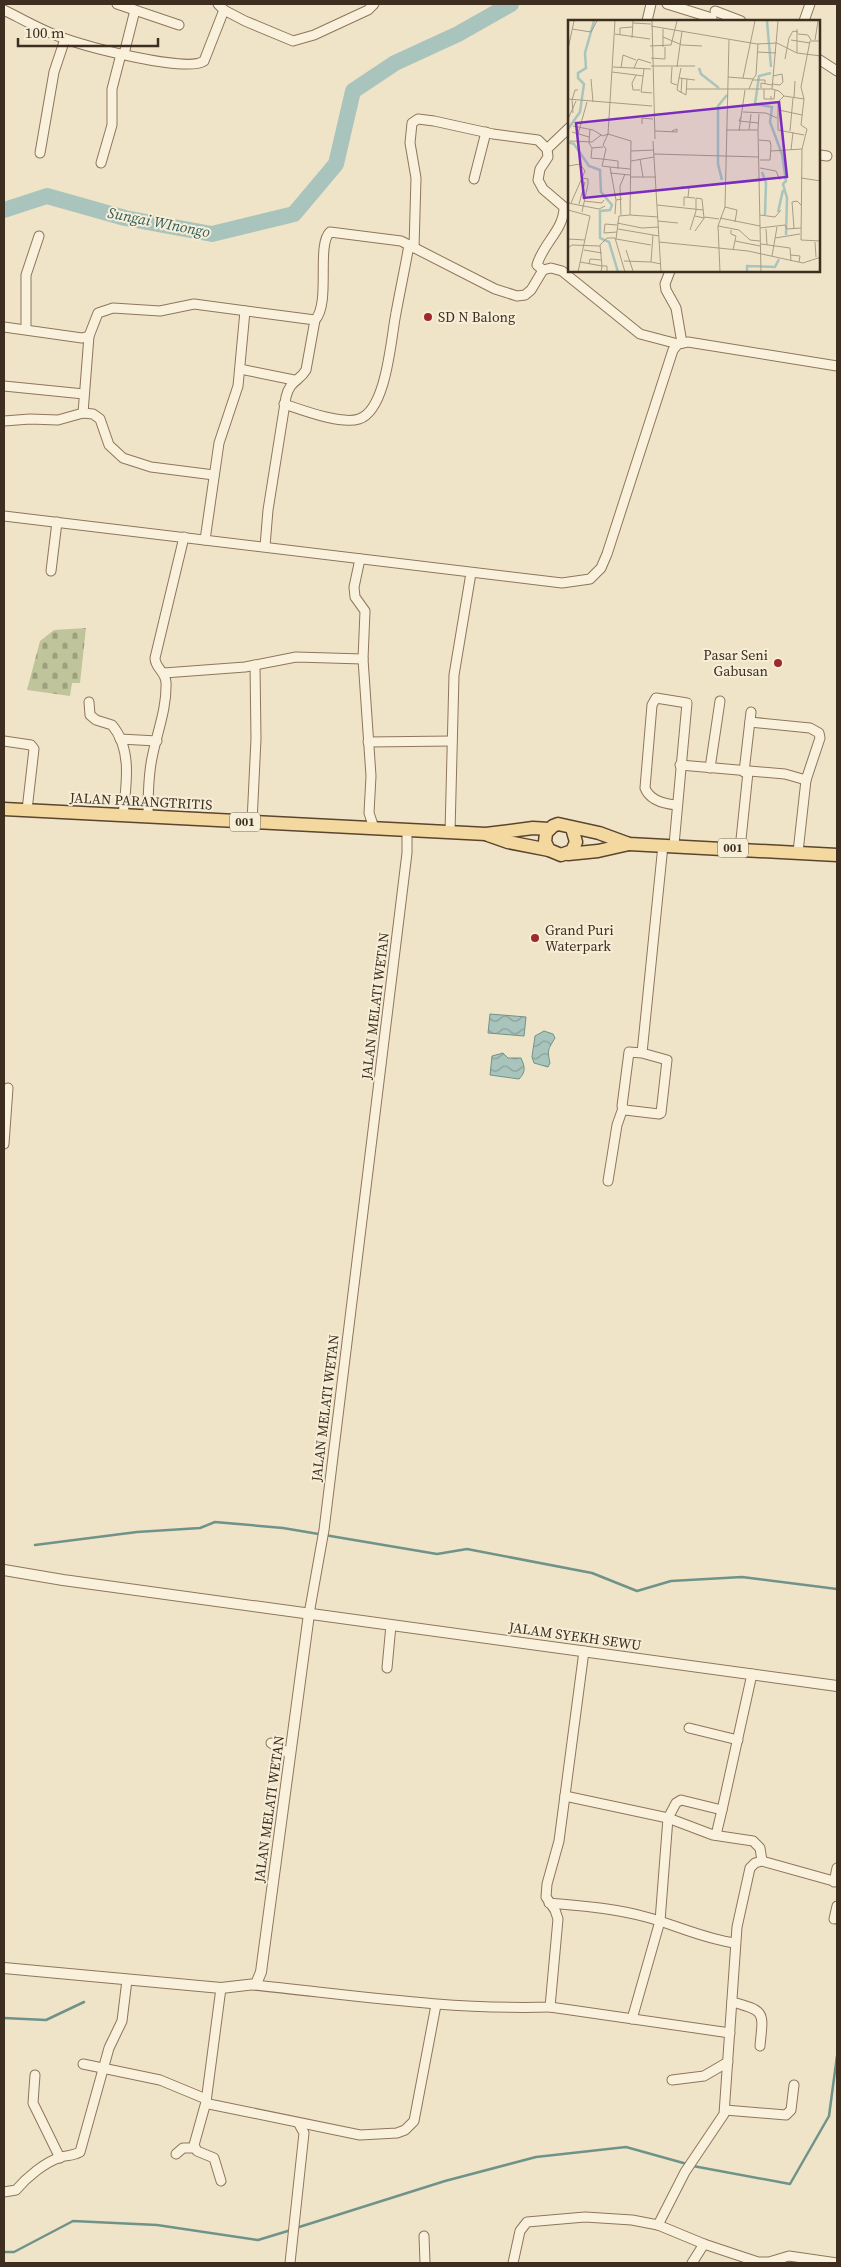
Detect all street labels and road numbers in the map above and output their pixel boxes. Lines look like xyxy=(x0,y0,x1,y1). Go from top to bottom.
street label: JALAN PARANGTRITIS xyxy=(68,787,213,815)
road number: 001 xyxy=(230,812,260,832)
road number: 001 xyxy=(718,838,748,858)
street label: JALAN MELATI WETAN xyxy=(356,931,394,1082)
street label: JALAN MELATI WETAN xyxy=(306,1333,344,1484)
street label: JALAM SYEKH SEWU xyxy=(506,1617,643,1655)
street label: JALAN MELATI WETAN xyxy=(249,1734,289,1885)

